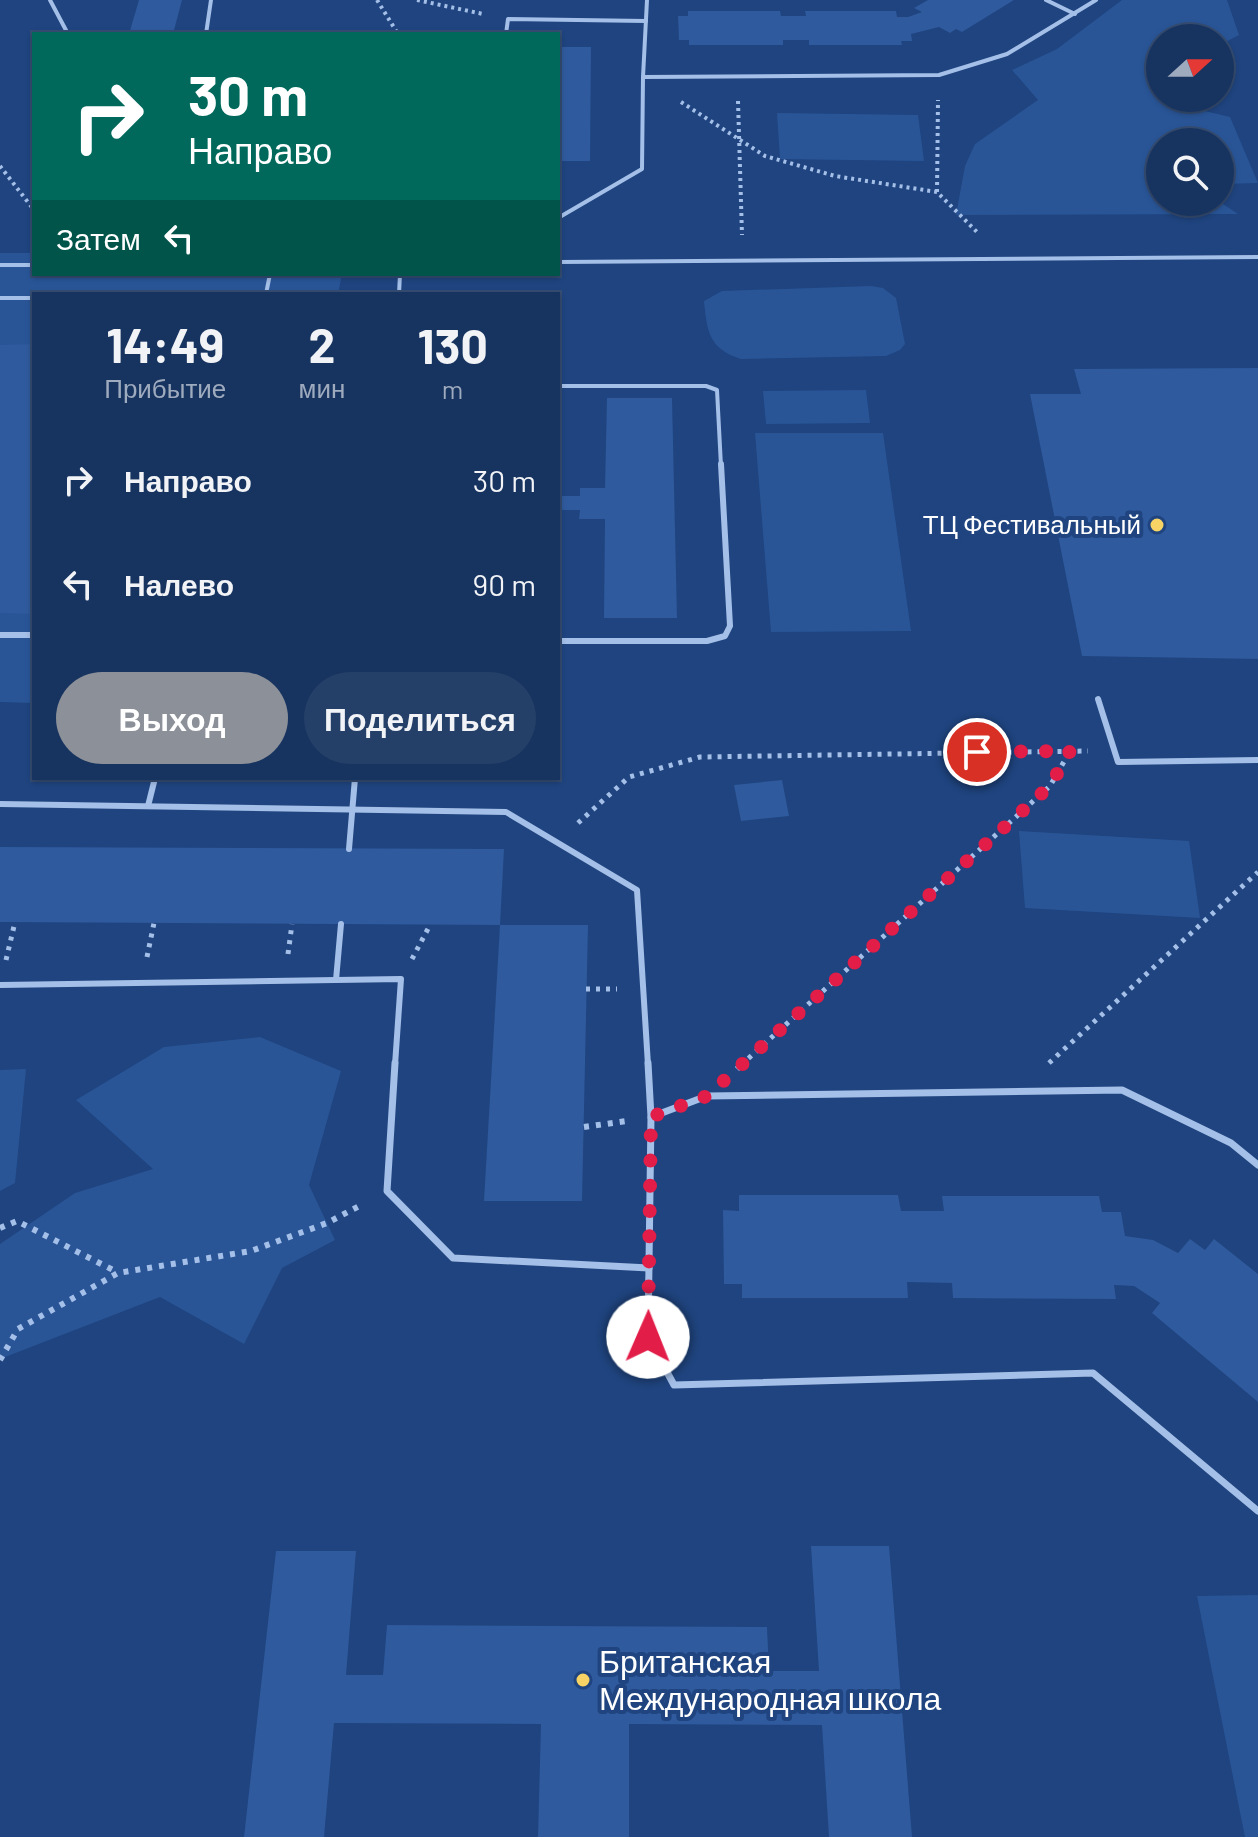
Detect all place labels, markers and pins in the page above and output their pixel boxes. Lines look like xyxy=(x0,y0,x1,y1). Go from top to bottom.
place label: ТЦ Фестивальный xyxy=(923,508,1141,539)
marker: ТЦ Фестивальный xyxy=(1148,516,1166,534)
pin xyxy=(943,718,1011,786)
place label: Британская Международная школа xyxy=(599,1641,942,1717)
marker: Британская Международная школа xyxy=(574,1671,592,1689)

